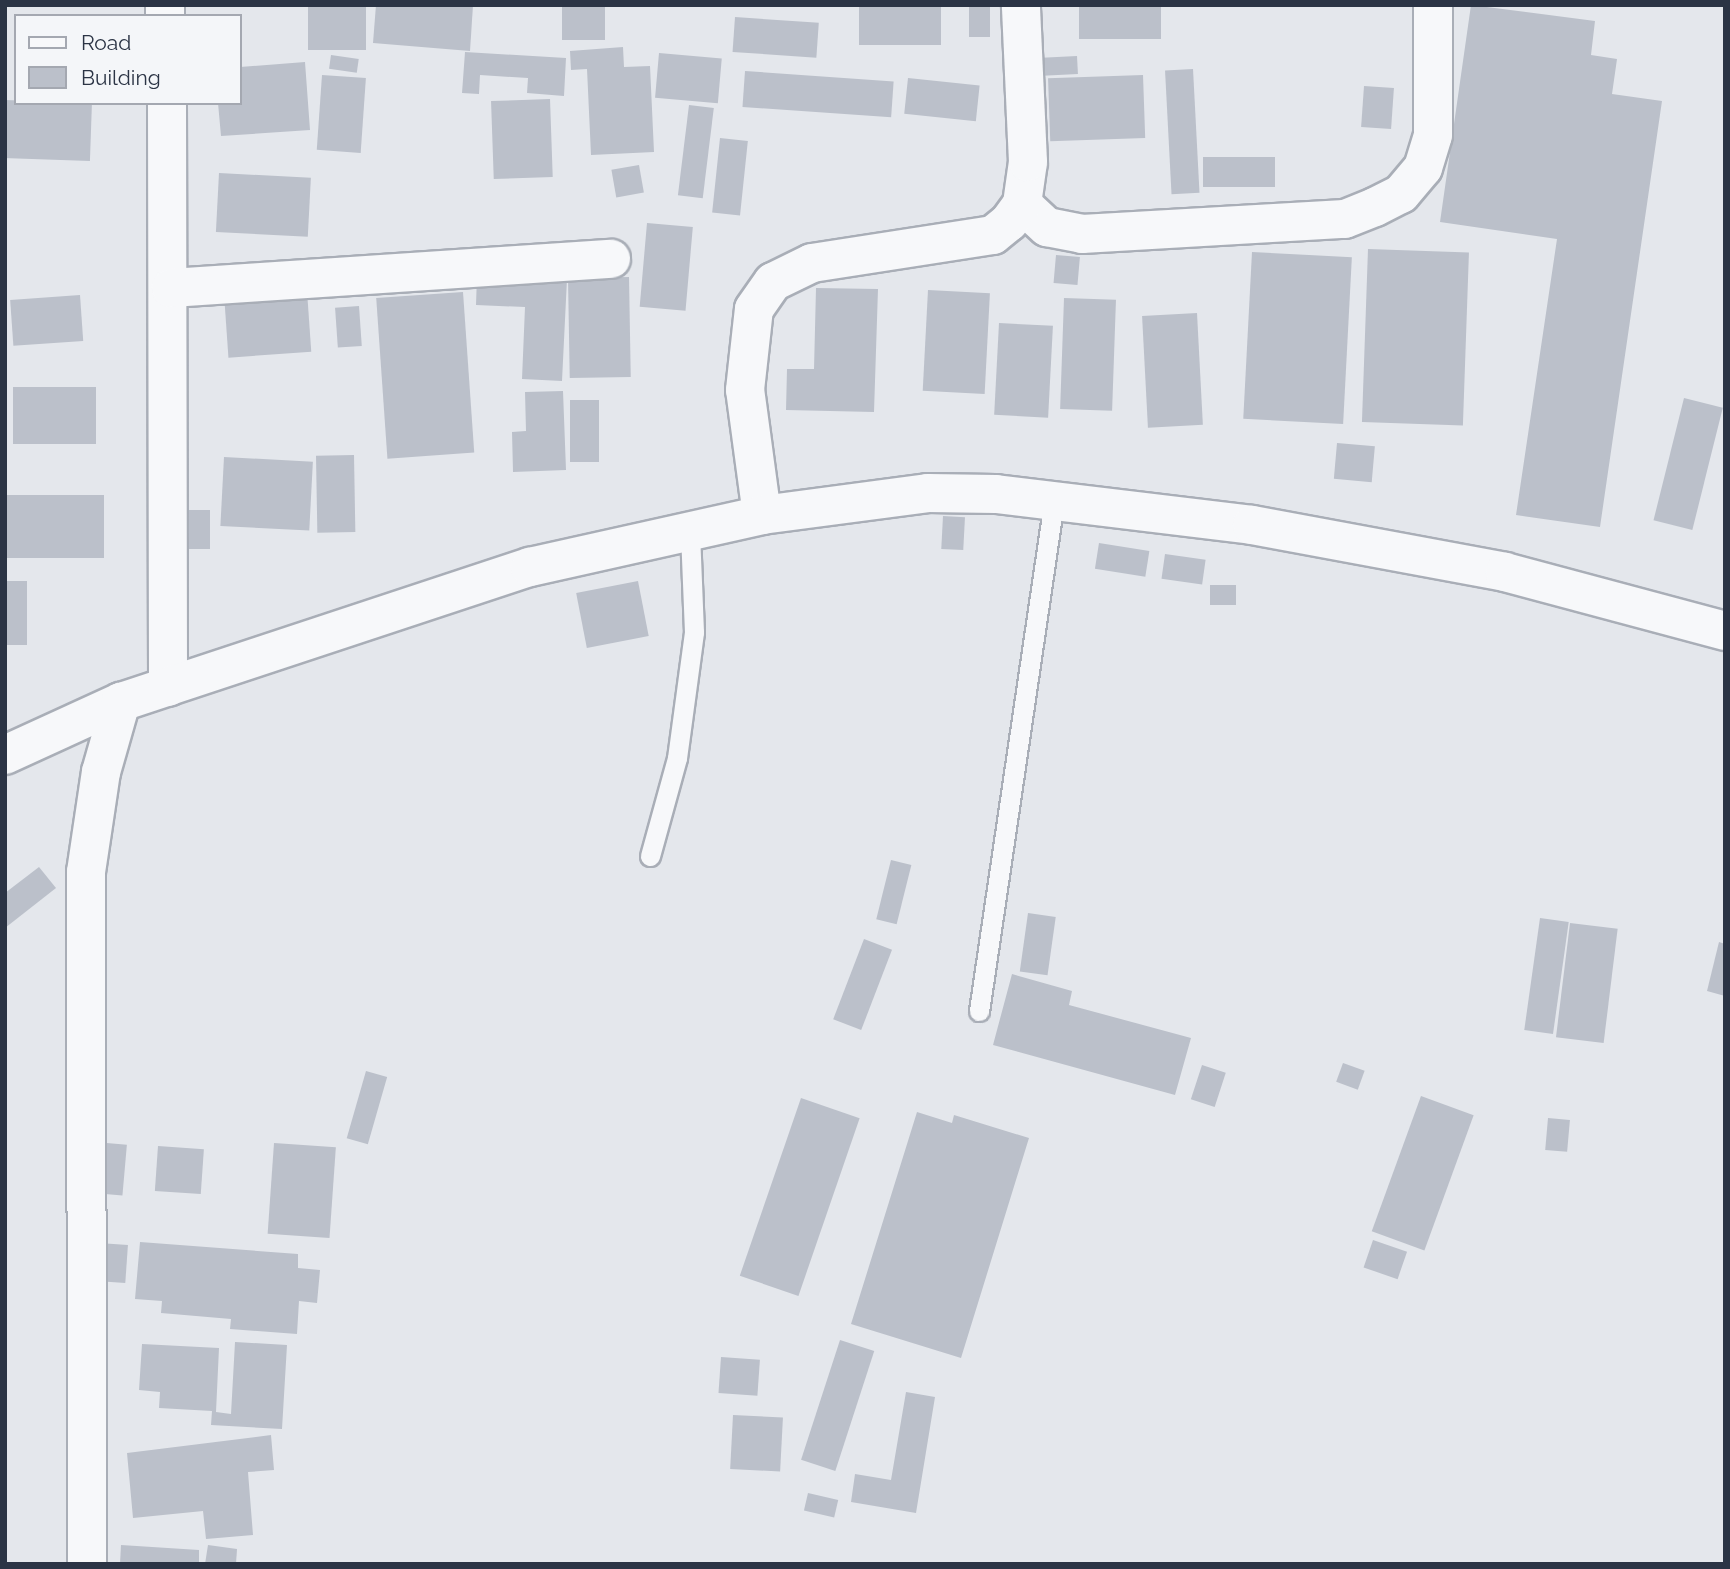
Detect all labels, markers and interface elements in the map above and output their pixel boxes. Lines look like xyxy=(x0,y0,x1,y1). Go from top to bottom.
legend xyxy=(14,14,242,105)
text: Road xyxy=(81,30,131,55)
text: Building xyxy=(81,65,161,90)

